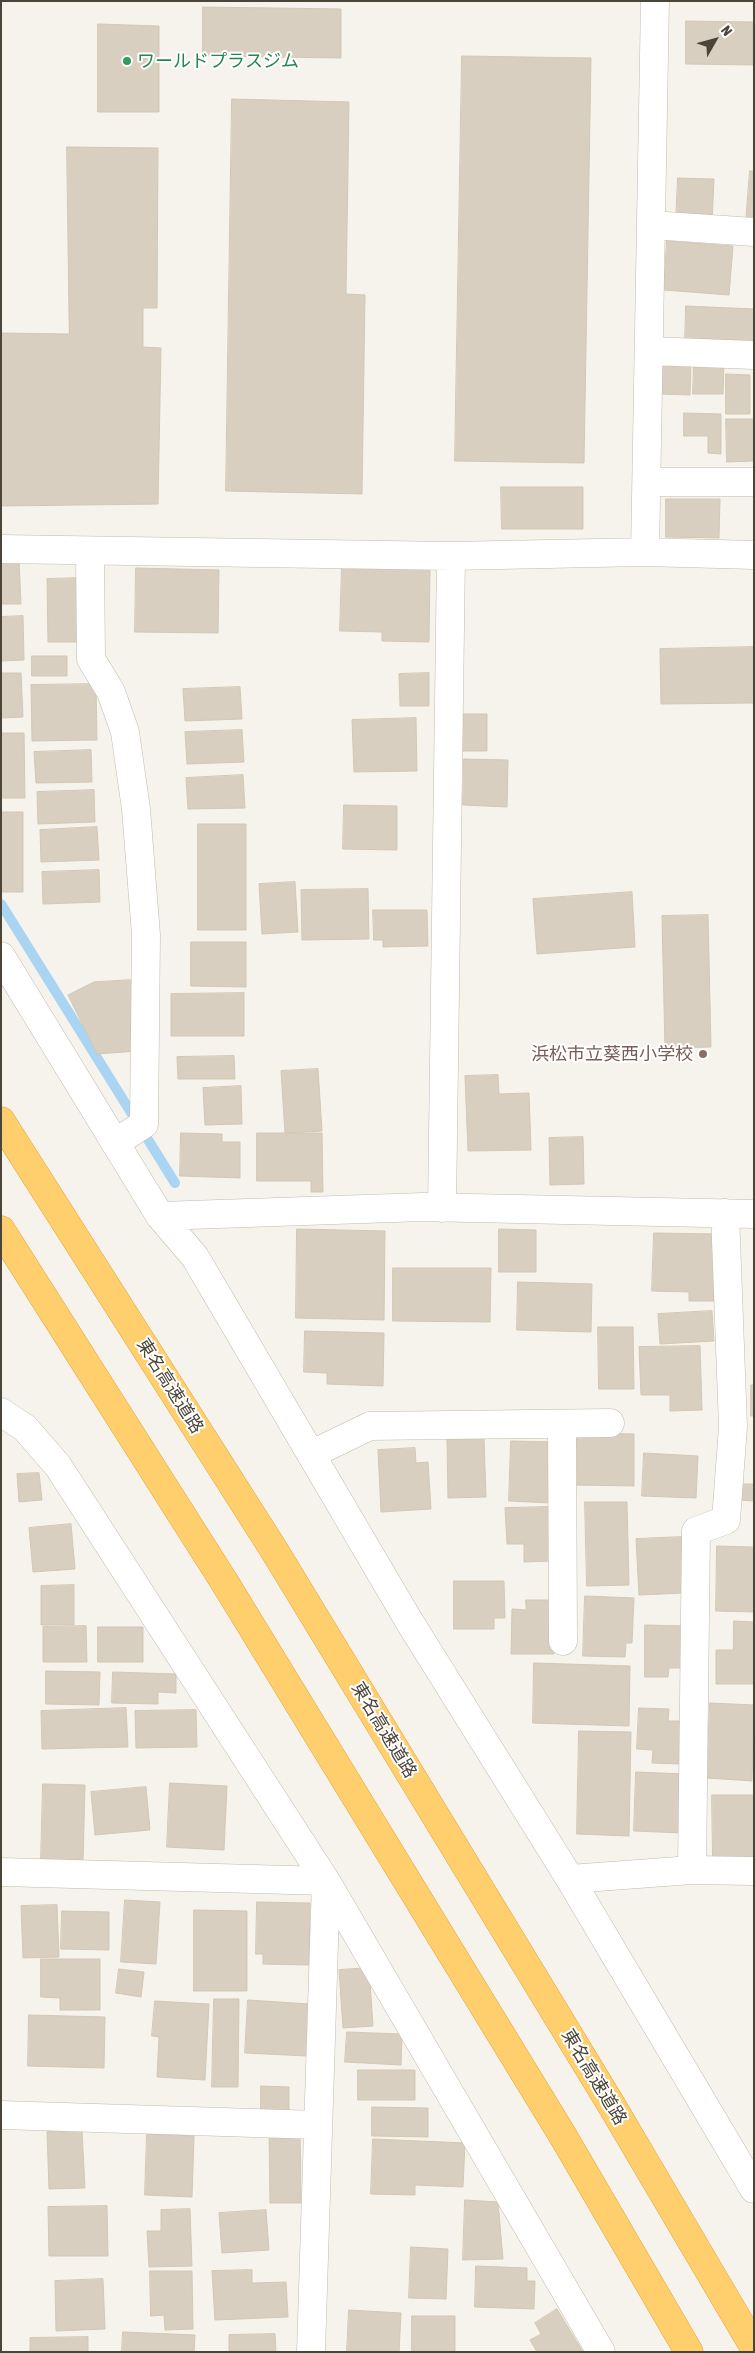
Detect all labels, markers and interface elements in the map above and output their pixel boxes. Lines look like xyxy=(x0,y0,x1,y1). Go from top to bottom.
north arrow xyxy=(690,15,740,65)
text: N xyxy=(718,23,736,39)
place label: ワールドプラスジム xyxy=(137,50,299,72)
marker: ワールドプラスジム xyxy=(121,55,133,67)
place label: 浜松市立葵西小学校 xyxy=(531,1043,693,1065)
marker: 浜松市立葵西小学校 xyxy=(697,1048,709,1060)
street label: 東名高速道路 xyxy=(132,1334,208,1438)
street label: 東名高速道路 xyxy=(347,1678,421,1782)
street label: 東名高速道路 xyxy=(557,2025,631,2129)

